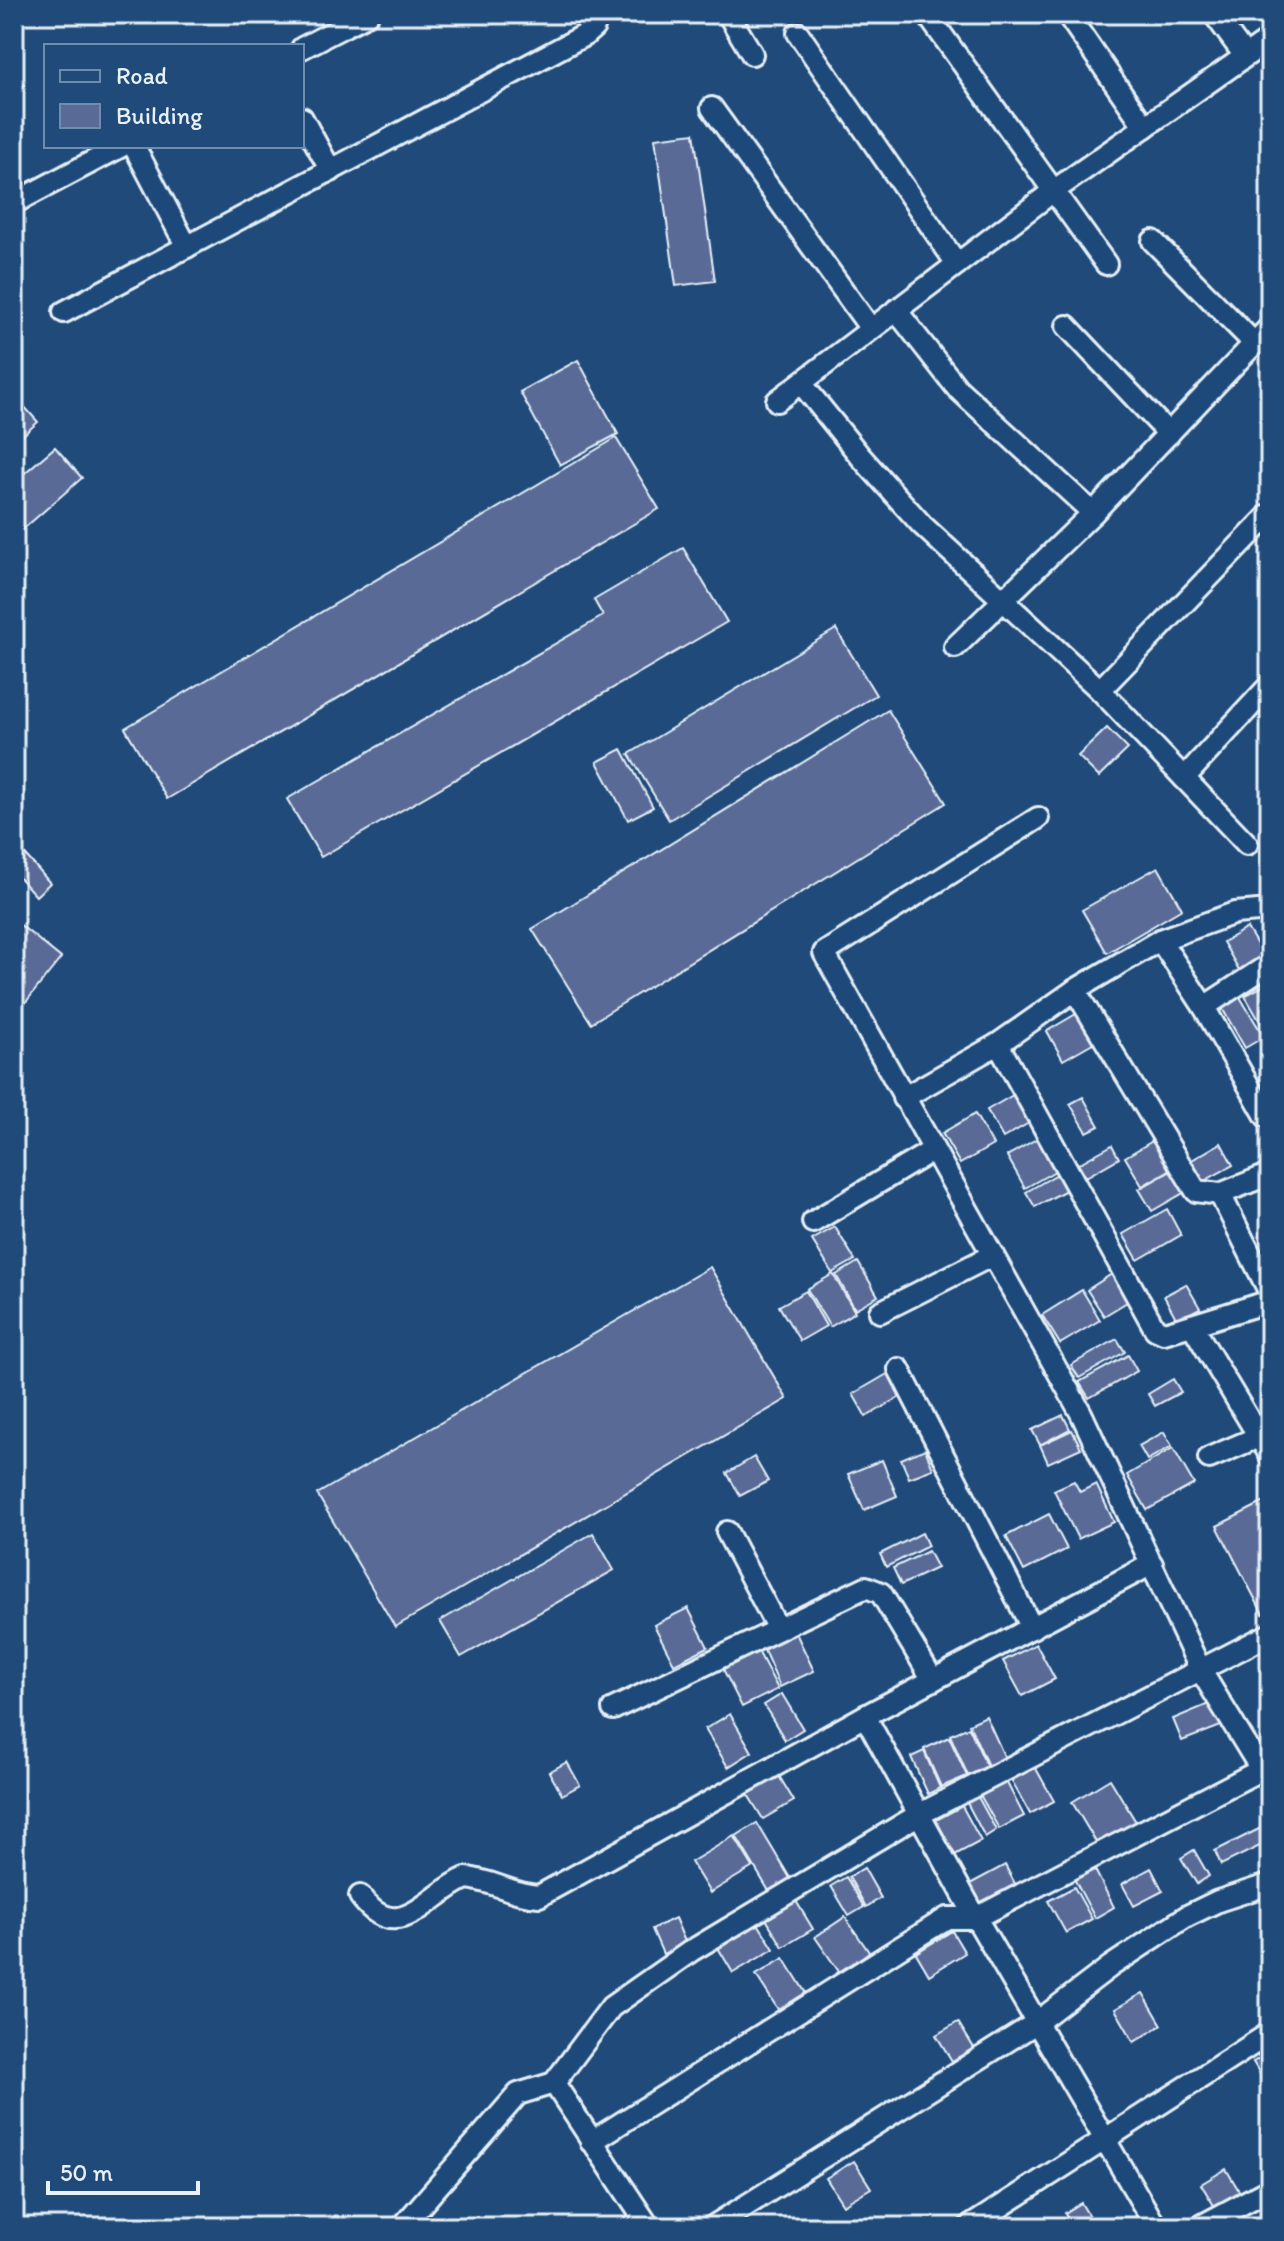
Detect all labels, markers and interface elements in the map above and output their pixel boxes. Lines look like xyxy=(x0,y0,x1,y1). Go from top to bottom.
legend xyxy=(44,44,304,148)
text: Road xyxy=(116,61,168,90)
text: Building xyxy=(116,101,203,130)
scale bar xyxy=(48,2145,198,2195)
text: 50 m xyxy=(60,2158,113,2187)

